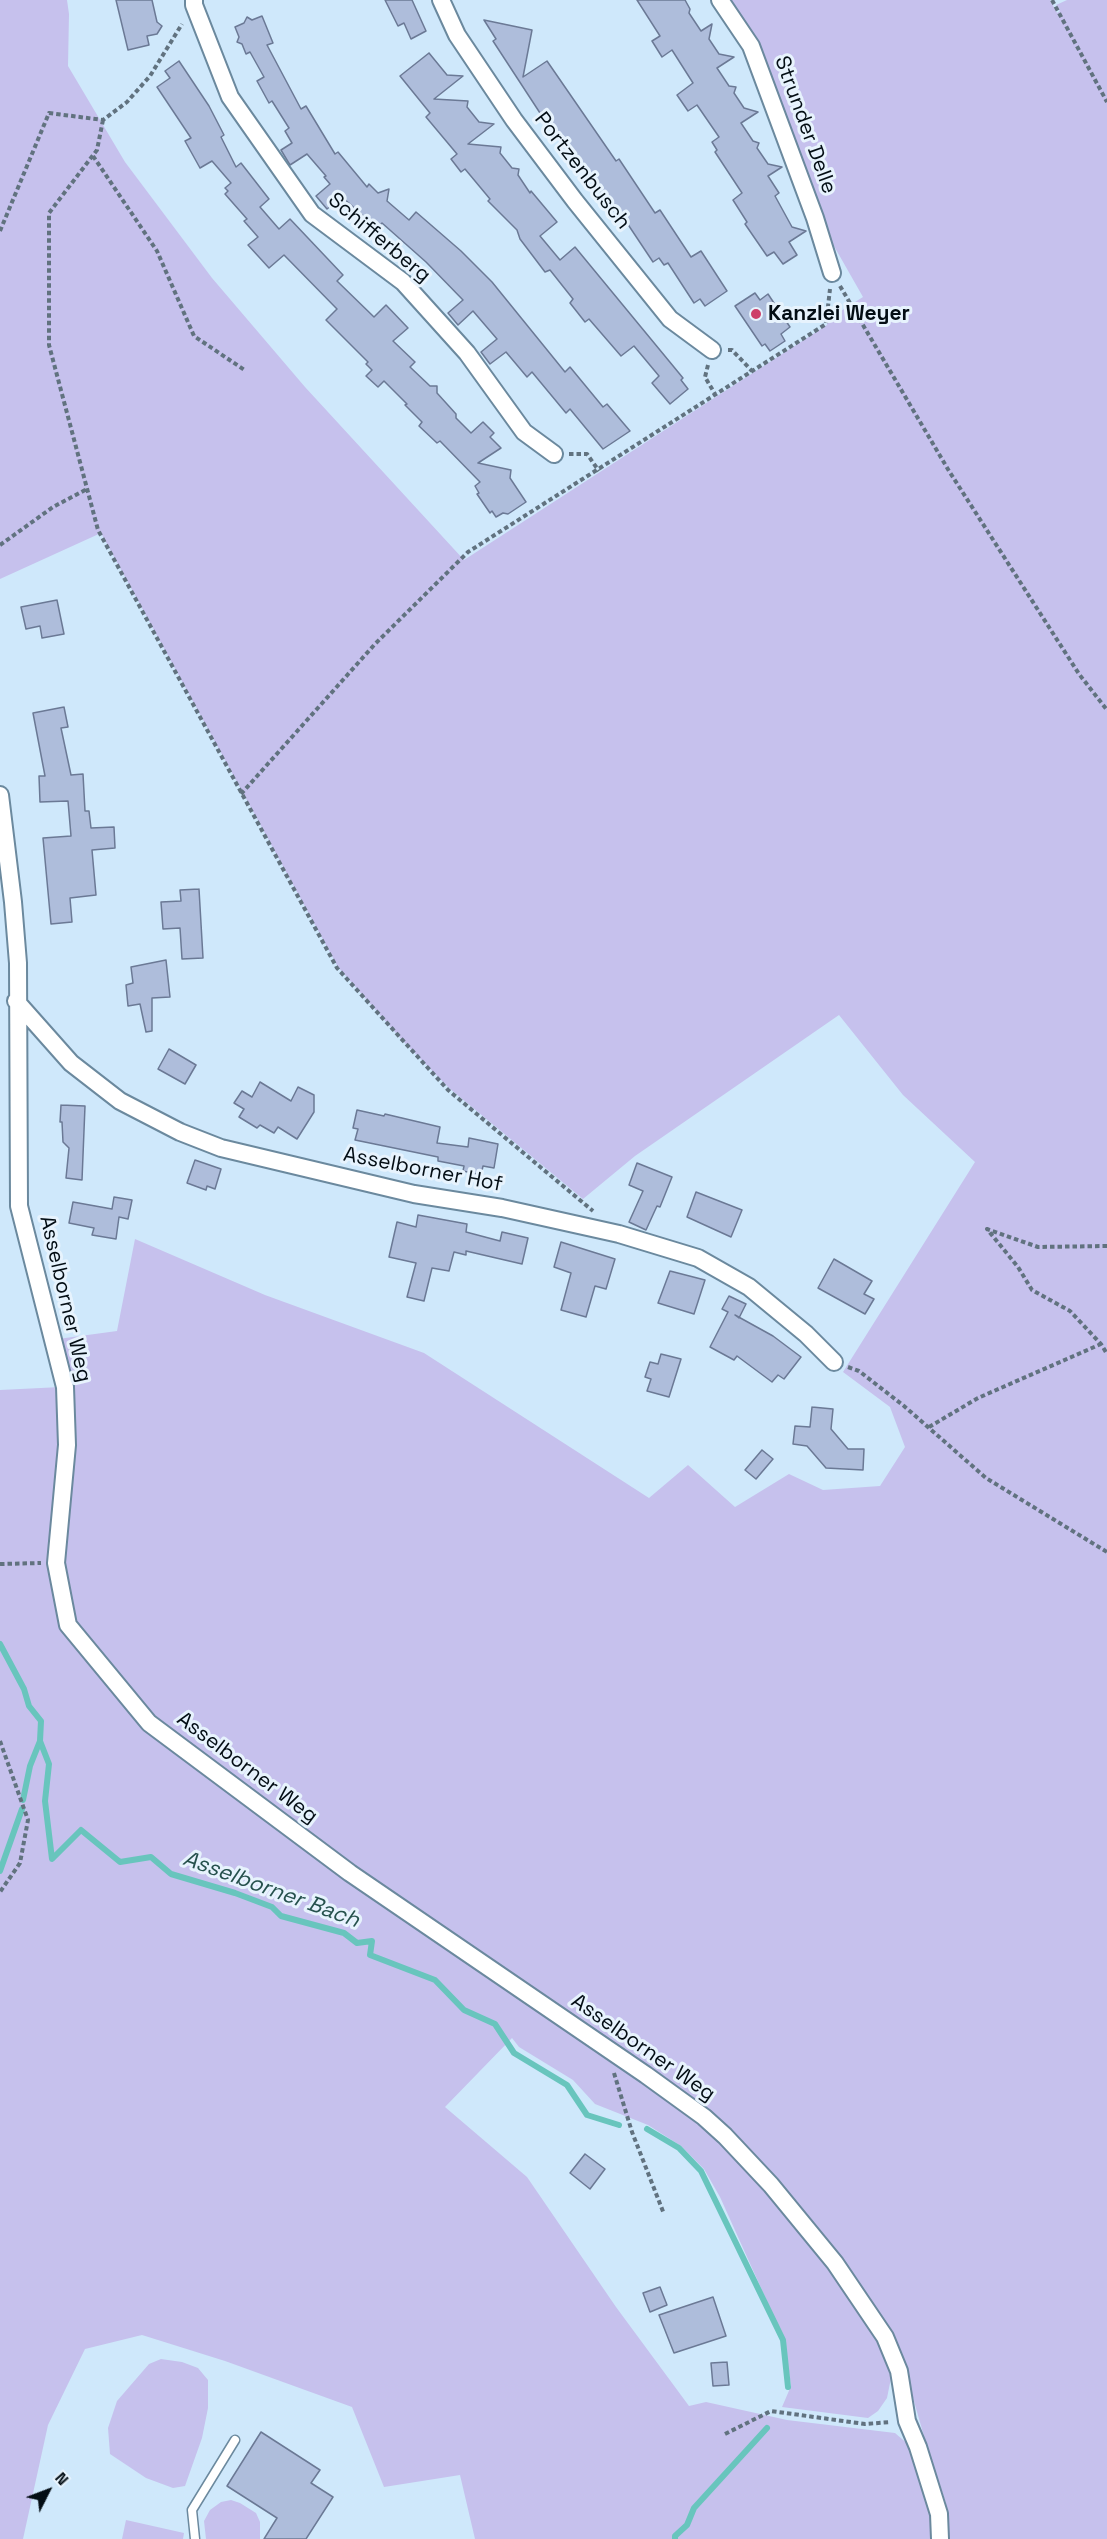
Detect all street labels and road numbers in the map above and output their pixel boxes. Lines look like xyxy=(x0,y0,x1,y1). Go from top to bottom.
street label: Strunder Delle xyxy=(768,53,842,197)
street label: Portzenbusch xyxy=(528,107,636,235)
street label: Schifferberg xyxy=(323,188,435,288)
street label: Asselborner Hof xyxy=(341,1142,505,1198)
street label: Asselborner Weg xyxy=(34,1213,96,1385)
street label: Asselborner Weg xyxy=(172,1707,322,1829)
street label: Asselborner Weg xyxy=(566,1989,720,2107)

